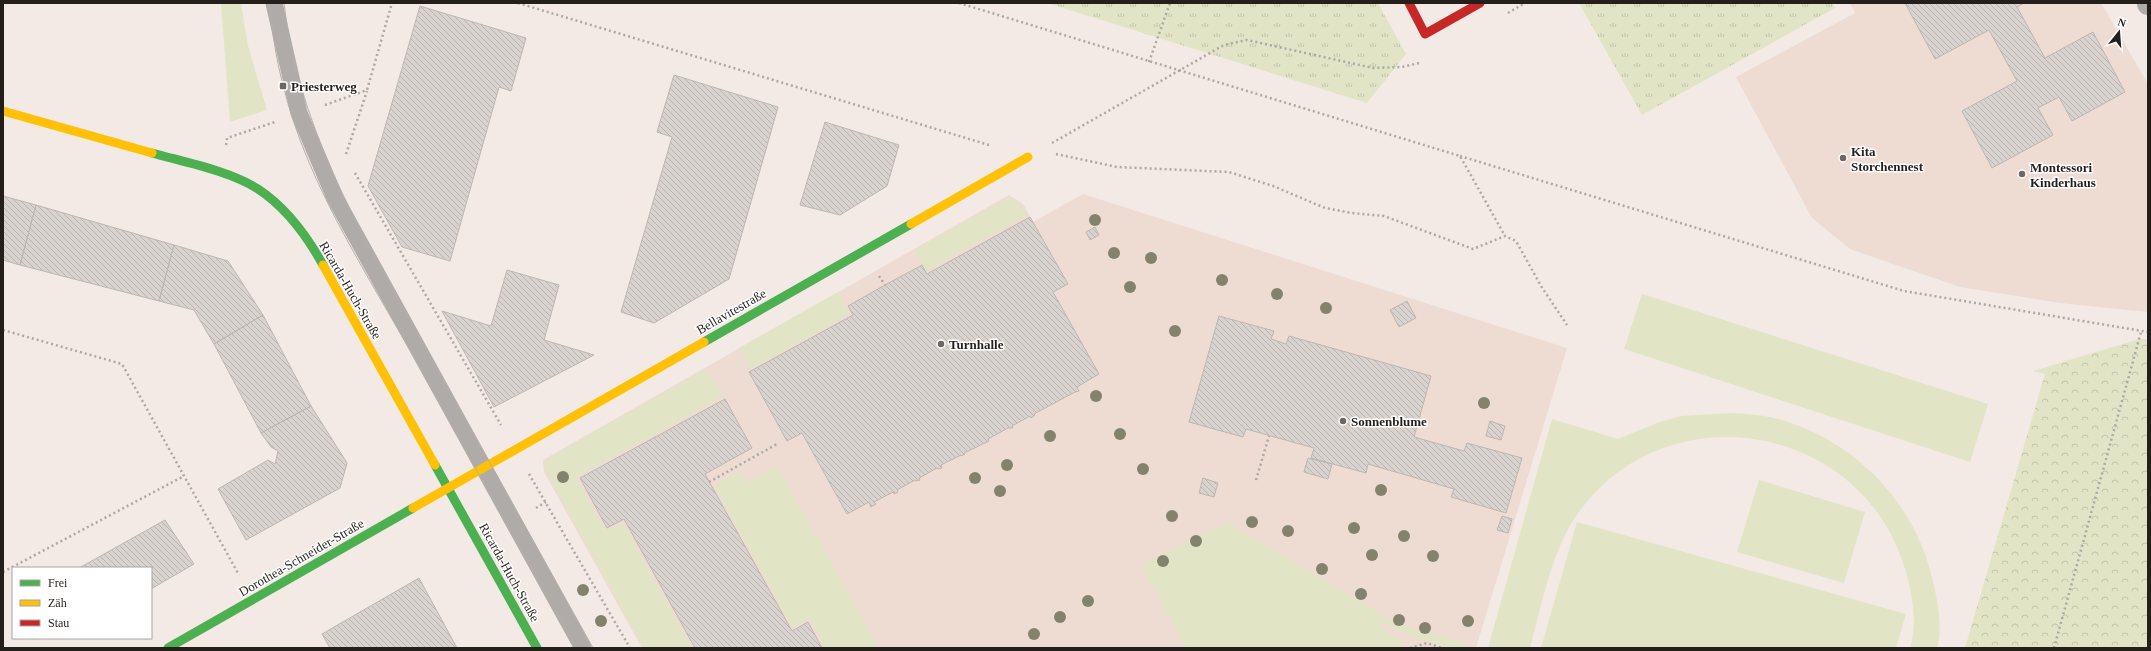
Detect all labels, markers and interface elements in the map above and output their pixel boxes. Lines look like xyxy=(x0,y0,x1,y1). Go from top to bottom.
north arrow xyxy=(2099,12,2139,52)
text: N xyxy=(2116,16,2128,29)
place label: Priesterweg xyxy=(291,79,357,94)
marker: Priesterweg xyxy=(278,81,288,91)
place label: Kita Storchennest xyxy=(1851,144,1924,174)
marker: Kita Storchennest xyxy=(1838,153,1848,163)
place label: Montessori Kinderhaus xyxy=(2030,160,2096,190)
marker: Montessori Kinderhaus xyxy=(2017,169,2027,179)
street label: Ricarda-Huch-Straße xyxy=(316,239,385,342)
street label: Bellavitestraße xyxy=(694,285,769,337)
place label: Turnhalle xyxy=(949,337,1004,352)
marker: Turnhalle xyxy=(936,339,946,349)
place label: Sonnenblume xyxy=(1351,414,1427,429)
marker: Sonnenblume xyxy=(1338,416,1348,426)
street label: Dorothea-Schneider-Straße xyxy=(236,515,367,599)
street label: Ricarda-Huch-Straße xyxy=(476,520,543,624)
legend xyxy=(12,567,152,639)
text: Frei xyxy=(48,576,68,590)
text: Zäh xyxy=(48,596,67,610)
text: Stau xyxy=(48,616,69,630)

